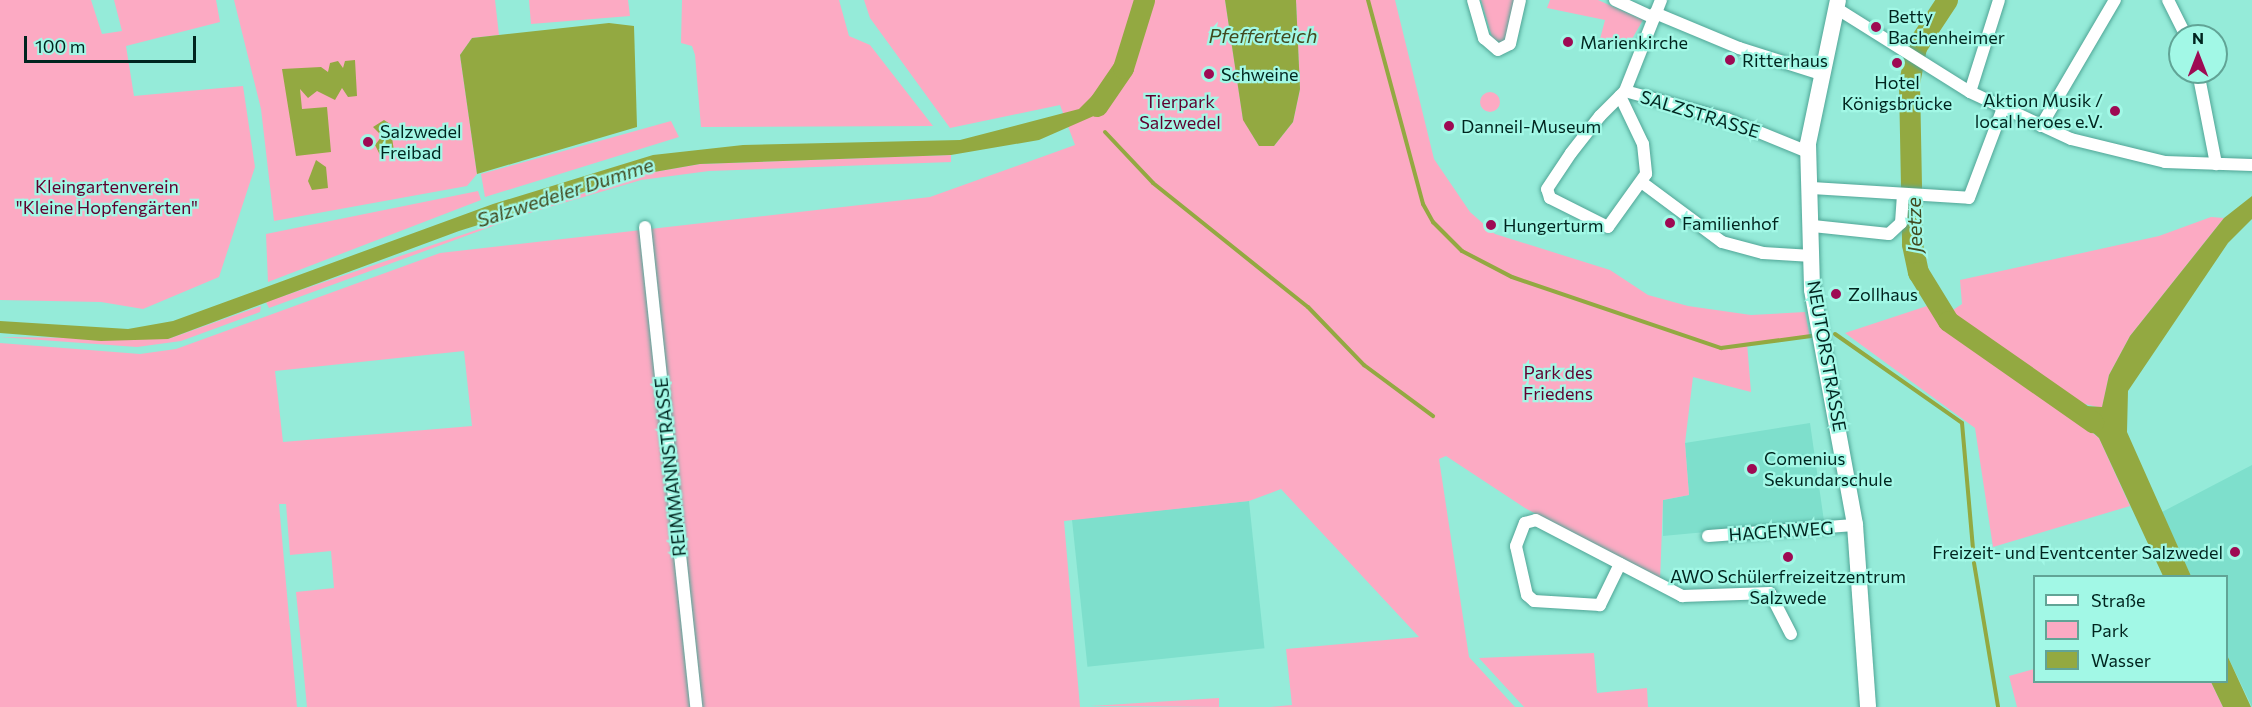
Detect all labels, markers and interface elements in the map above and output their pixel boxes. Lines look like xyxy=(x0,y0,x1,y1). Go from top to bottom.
place label: Betty Bachenheimer xyxy=(1888,6,2005,48)
marker: Betty Bachenheimer xyxy=(1869,20,1883,34)
water label: Pfefferteich xyxy=(1209,23,1317,47)
scale bar xyxy=(27,24,200,62)
north arrow xyxy=(2168,24,2228,84)
text: N xyxy=(2192,28,2204,47)
place label: Marienkirche xyxy=(1580,31,1688,53)
text: 100 m xyxy=(35,35,85,57)
marker: Marienkirche xyxy=(1561,35,1575,49)
place label: Ritterhaus xyxy=(1742,49,1828,71)
marker: Ritterhaus xyxy=(1723,53,1737,67)
marker: Hotel Königsbrücke xyxy=(1890,56,1904,70)
place label: Schweine xyxy=(1221,63,1299,85)
marker: Schweine xyxy=(1202,67,1216,81)
place label: Hotel Königsbrücke xyxy=(1842,72,1952,115)
street label: SALZSTRASSE xyxy=(1638,86,1762,142)
place label: Aktion Musik / local heroes e.V. xyxy=(1975,90,2103,132)
park label: Tierpark Salzwedel xyxy=(1139,91,1221,134)
marker: Aktion Musik / local heroes e.V. xyxy=(2108,104,2122,118)
place label: Danneil-Museum xyxy=(1461,115,1601,137)
marker: Danneil-Museum xyxy=(1442,119,1456,133)
place label: Salzwedel Freibad xyxy=(380,121,462,164)
marker: Salzwedel Freibad xyxy=(361,135,375,149)
water label: Salzwedeler Dumme xyxy=(474,152,656,232)
park label: Kleingartenverein "Kleine Hopfengärten" xyxy=(16,176,198,219)
water label: Jeetze xyxy=(1901,197,1927,253)
place label: Familienhof xyxy=(1682,212,1779,234)
place label: Hungerturm xyxy=(1503,214,1603,236)
marker: Familienhof xyxy=(1663,216,1677,230)
marker: Hungerturm xyxy=(1484,218,1498,232)
street label: NEUTORSTRASSE xyxy=(1803,279,1851,433)
place label: Zollhaus xyxy=(1848,283,1918,305)
marker: Zollhaus xyxy=(1829,287,1843,301)
park label: Park des Friedens xyxy=(1523,362,1593,404)
street label: REIMMANNSTRASSE xyxy=(650,376,690,558)
place label: Comenius Sekundarschule xyxy=(1764,448,1892,490)
marker: Comenius Sekundarschule xyxy=(1745,462,1759,476)
street label: HAGENWEG xyxy=(1728,517,1834,545)
place label: Freizeit- und Eventcenter Salzwedel xyxy=(1932,541,2223,563)
marker: Freizeit- und Eventcenter Salzwedel xyxy=(2228,545,2242,559)
marker: AWO Schülerfreizeitzentrum Salzwede xyxy=(1781,550,1795,564)
place label: AWO Schülerfreizeitzentrum Salzwede xyxy=(1670,566,1906,608)
legend xyxy=(2033,575,2228,683)
text: Straße xyxy=(2091,589,2146,611)
text: Park xyxy=(2091,619,2129,641)
text: Wasser xyxy=(2091,649,2151,671)

